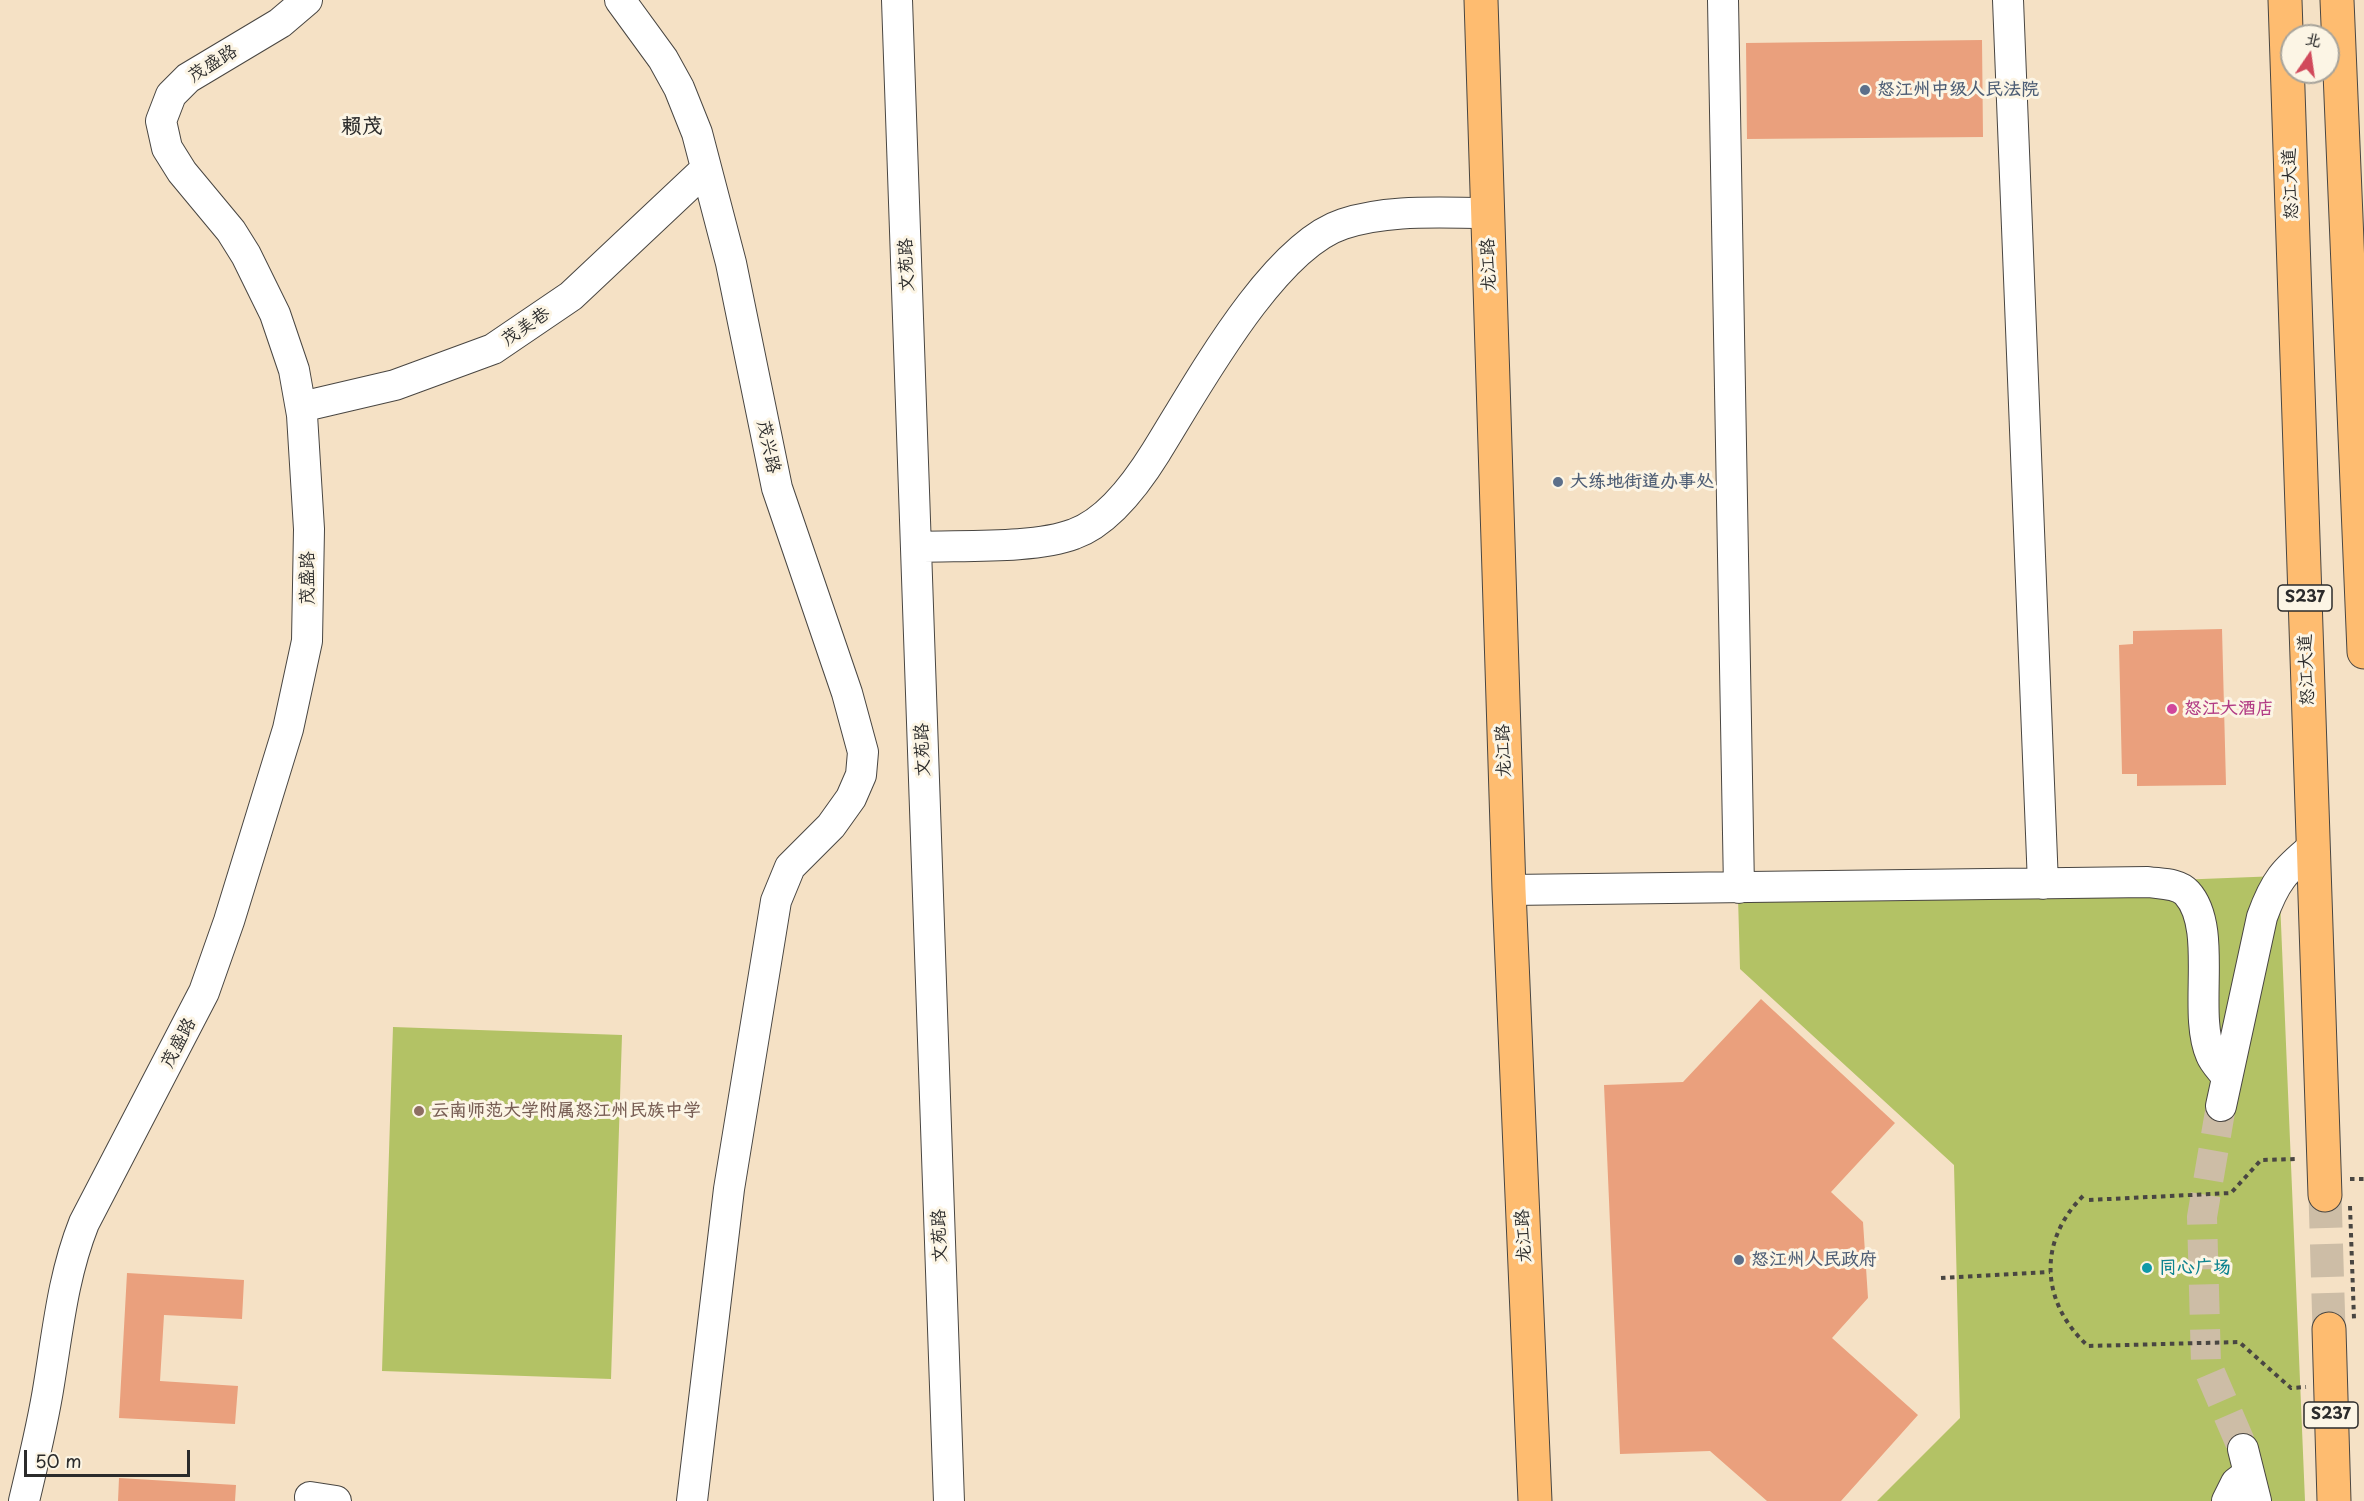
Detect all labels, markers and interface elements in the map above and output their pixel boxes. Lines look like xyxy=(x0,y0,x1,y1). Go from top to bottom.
north arrow xyxy=(2280,24,2340,84)
text: 北 xyxy=(2303,25,2324,52)
street label: 茂盛路 xyxy=(184,41,242,87)
place label: 怒江州中级人民法院 xyxy=(1877,79,2039,101)
marker: 怒江州中级人民法院 xyxy=(1858,83,1872,97)
district label: 赖茂 xyxy=(341,114,383,140)
street label: 怒江大道 xyxy=(2279,148,2303,220)
street label: 文苑路 xyxy=(895,238,919,292)
street label: 龙江路 xyxy=(1477,238,1501,292)
street label: 茂美巷 xyxy=(498,303,554,351)
street label: 茂兴路 xyxy=(752,418,784,476)
place label: 大练地街道办事处 xyxy=(1570,471,1714,493)
marker: 大练地街道办事处 xyxy=(1551,475,1565,489)
street label: 茂盛路 xyxy=(297,551,319,605)
road number: S237 xyxy=(2278,585,2332,611)
street label: 怒江大道 xyxy=(2295,634,2319,706)
place label: 怒江大酒店 xyxy=(2184,698,2274,720)
marker: 怒江大酒店 xyxy=(2165,702,2179,716)
street label: 文苑路 xyxy=(911,723,935,777)
street label: 龙江路 xyxy=(1492,724,1516,778)
street label: 茂盛路 xyxy=(157,1014,201,1072)
place label: 云南师范大学附属怒江州民族中学 xyxy=(431,1100,701,1122)
marker: 云南师范大学附属怒江州民族中学 xyxy=(412,1104,426,1118)
street label: 龙江路 xyxy=(1512,1208,1536,1264)
street label: 文苑路 xyxy=(928,1209,952,1263)
place label: 怒江州人民政府 xyxy=(1751,1249,1877,1271)
marker: 怒江州人民政府 xyxy=(1732,1253,1746,1267)
place label: 同心广场 xyxy=(2159,1257,2231,1279)
marker: 同心广场 xyxy=(2140,1261,2154,1275)
road number: S237 xyxy=(2304,1402,2358,1428)
scale bar xyxy=(27,1438,194,1476)
text: 50 m xyxy=(35,1447,82,1474)

